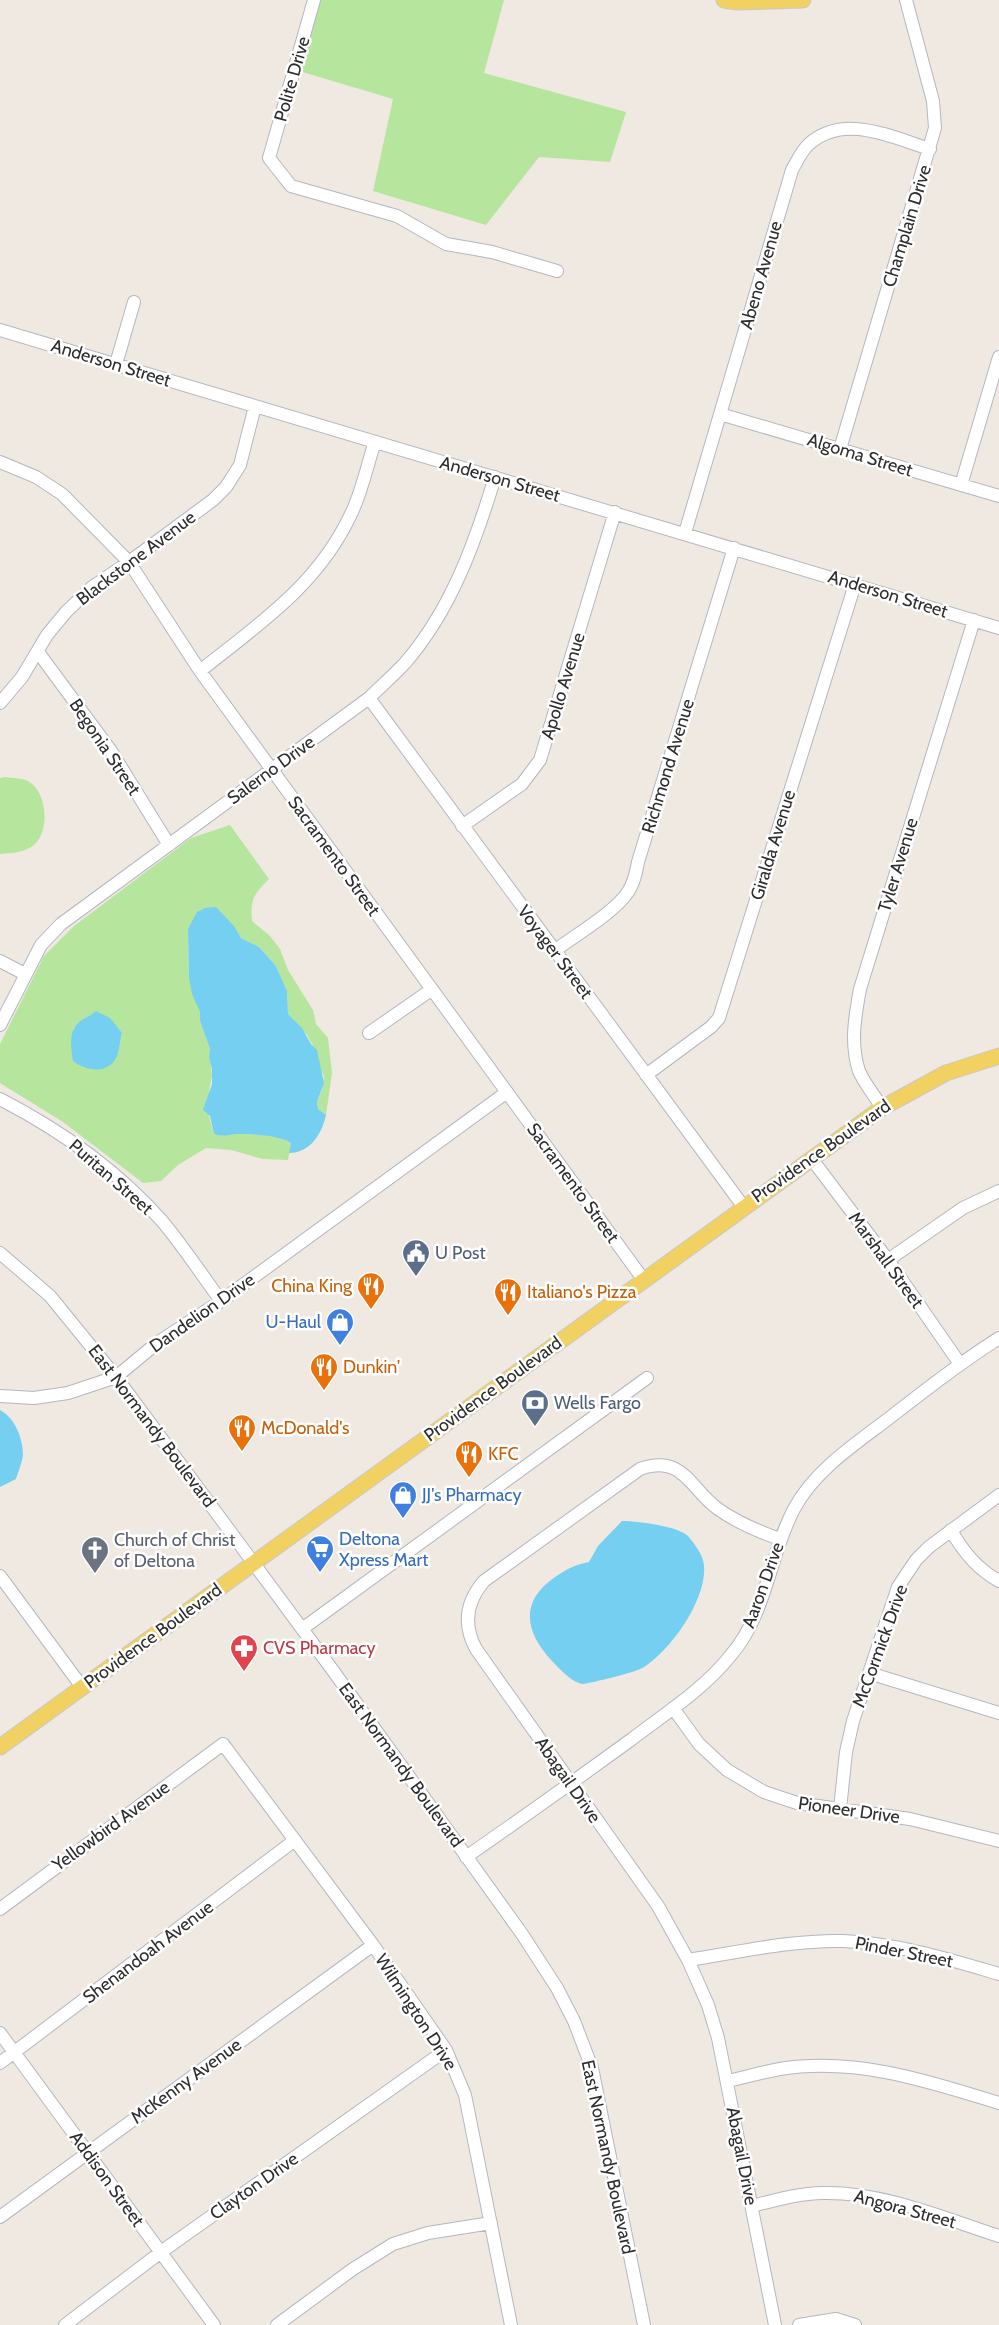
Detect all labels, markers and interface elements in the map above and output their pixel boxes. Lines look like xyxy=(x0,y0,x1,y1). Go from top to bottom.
street label: Polite Drive xyxy=(269,34,315,124)
street label: Champlain Drive xyxy=(878,162,936,290)
street label: Abeno Avenue xyxy=(735,218,787,332)
street label: Anderson Street xyxy=(49,334,173,392)
street label: Algoma Street xyxy=(805,429,915,481)
street label: Anderson Street xyxy=(437,451,563,507)
street label: Blackstone Avenue xyxy=(72,506,200,610)
street label: Anderson Street xyxy=(826,565,950,623)
street label: Apollo Avenue xyxy=(536,630,590,742)
street label: Begonia Street xyxy=(65,695,145,799)
street label: Richmond Avenue xyxy=(637,696,699,836)
street label: Salerno Drive xyxy=(223,731,319,809)
street label: Giralda Avenue xyxy=(746,787,800,903)
street label: Sacramento Street xyxy=(283,792,385,920)
street label: Tyler Avenue xyxy=(873,815,923,915)
street label: Voyager Street xyxy=(513,901,597,1003)
street label: Providence Boulevard xyxy=(747,1095,895,1207)
street label: Sacramento Street xyxy=(522,1119,624,1247)
street label: Puritan Street xyxy=(64,1135,158,1219)
street label: Marshall Street xyxy=(844,1208,928,1312)
public building icon: U Post xyxy=(401,1238,431,1277)
place label: U Post xyxy=(435,1242,486,1264)
street label: Dandelion Drive xyxy=(145,1269,259,1357)
restaurant icon: China King xyxy=(356,1271,386,1310)
place label: China King xyxy=(271,1275,353,1297)
restaurant icon: Italiano's Pizza xyxy=(493,1277,523,1316)
place label: Italiano's Pizza xyxy=(527,1281,637,1303)
shop icon: U-Haul xyxy=(325,1307,355,1346)
place label: U-Haul xyxy=(265,1311,322,1333)
street label: Providence Boulevard xyxy=(420,1332,566,1446)
street label: East Normandy Boulevard xyxy=(84,1340,220,1512)
restaurant icon: Dunkin' xyxy=(309,1352,339,1391)
place label: Dunkin' xyxy=(343,1356,400,1378)
bank icon: Wells Fargo xyxy=(520,1388,550,1427)
place label: Wells Fargo xyxy=(554,1392,641,1414)
restaurant icon: McDonald's xyxy=(227,1413,257,1452)
place label: McDonald's xyxy=(261,1417,349,1439)
restaurant icon: KFC xyxy=(454,1439,484,1478)
place label: KFC xyxy=(488,1443,519,1465)
shop icon: JJ's Pharmacy xyxy=(388,1480,418,1519)
place label: JJ's Pharmacy xyxy=(421,1484,522,1506)
place label: Deltona Xpress Mart xyxy=(339,1528,428,1571)
place label: Church of Christ of Deltona xyxy=(114,1529,235,1572)
supermarket icon: Deltona Xpress Mart xyxy=(305,1534,335,1573)
church icon: Church of Christ of Deltona xyxy=(80,1535,110,1574)
street label: Aaron Drive xyxy=(737,1539,789,1631)
street label: Providence Boulevard xyxy=(80,1579,226,1693)
street label: McCormick Drive xyxy=(848,1582,912,1710)
pharmacy icon: CVS Pharmacy xyxy=(229,1633,259,1672)
place label: CVS Pharmacy xyxy=(263,1637,376,1659)
street label: East Normandy Boulevard xyxy=(334,1678,468,1852)
street label: Abagail Drive xyxy=(530,1733,606,1827)
street label: Yellowbird Avenue xyxy=(47,1776,174,1876)
street label: Pioneer Drive xyxy=(797,1792,901,1828)
street label: Shenandoah Avenue xyxy=(78,1896,218,2008)
street label: Pinder Street xyxy=(853,1932,955,1972)
street label: Wilmington Drive xyxy=(370,1950,462,2074)
street label: McKenny Avenue xyxy=(126,2034,246,2128)
street label: East Normandy Boulevard xyxy=(577,2058,639,2256)
street label: Abagail Drive xyxy=(722,2105,762,2207)
street label: Addison Street xyxy=(65,2127,149,2231)
street label: Clayton Drive xyxy=(205,2147,303,2225)
street label: Angora Street xyxy=(852,2185,958,2233)

